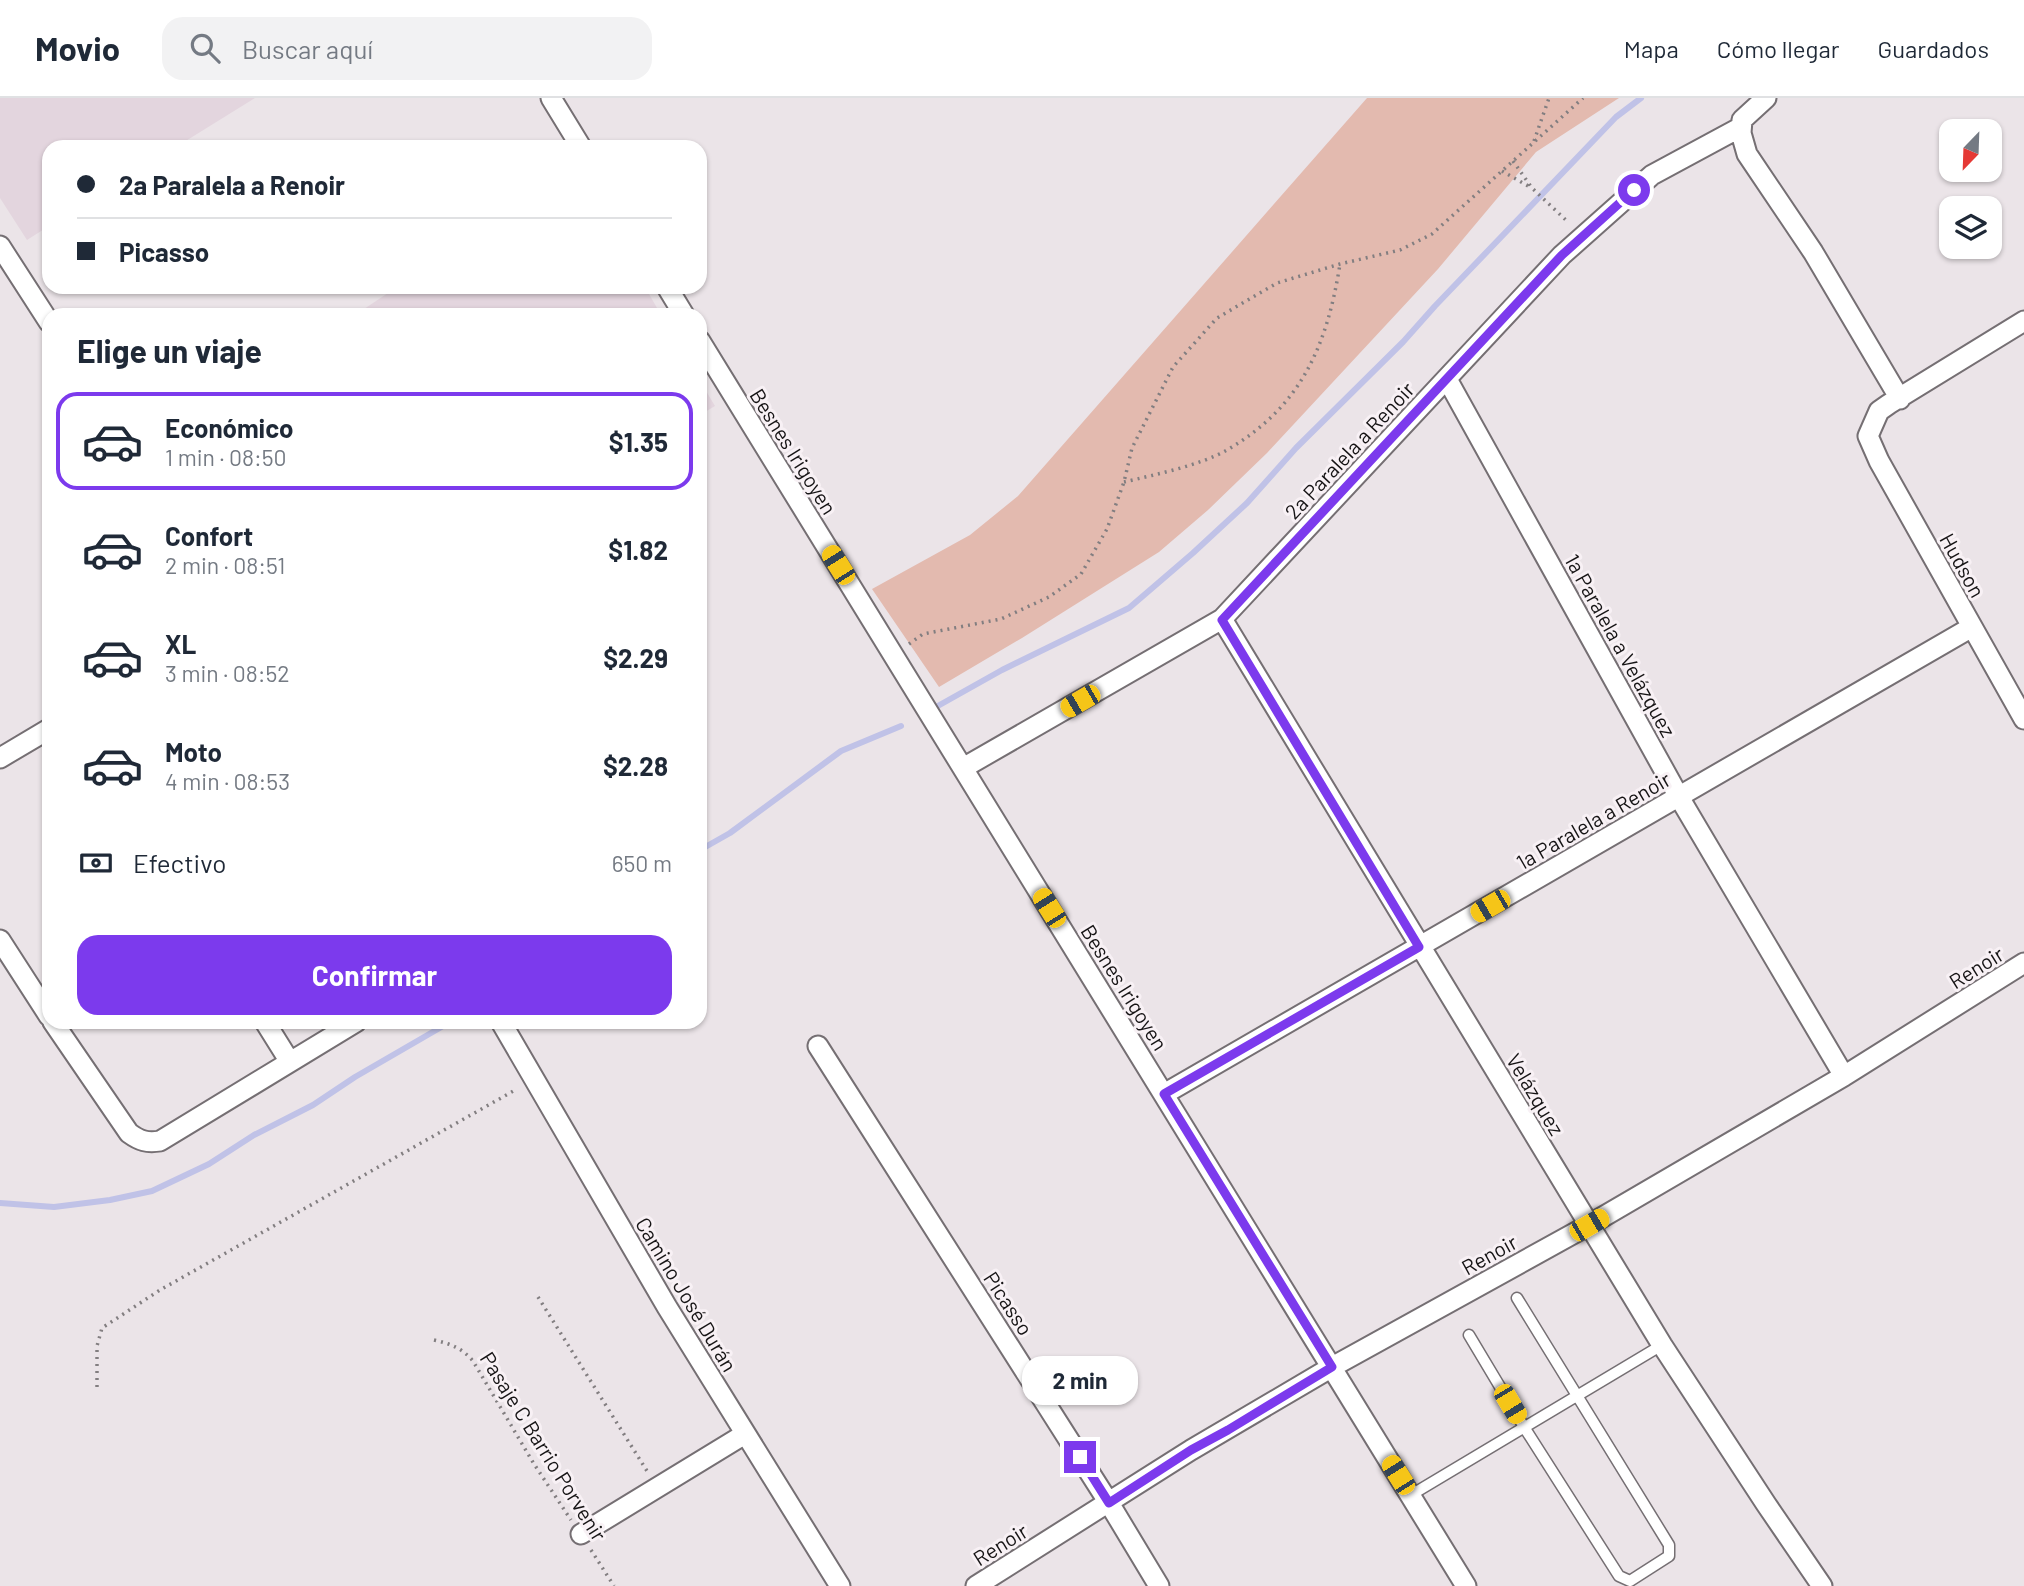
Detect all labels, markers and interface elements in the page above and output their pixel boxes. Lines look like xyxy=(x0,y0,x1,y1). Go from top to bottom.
search box xyxy=(162,17,652,80)
text: Movio xyxy=(35,28,120,68)
icon: search xyxy=(186,29,224,67)
text: Buscar aquí xyxy=(242,33,373,64)
text: Mapa xyxy=(1624,34,1679,63)
text: Cómo llegar xyxy=(1717,34,1839,63)
text: Guardados xyxy=(1877,34,1989,63)
north arrow xyxy=(1939,119,2002,182)
map controls xyxy=(1939,119,2002,259)
text: 2a Paralela a Renoir xyxy=(119,169,345,200)
route start xyxy=(1618,174,1650,206)
button: layers xyxy=(1939,196,2002,259)
text: Picasso xyxy=(119,236,209,267)
text: Elige un viaje xyxy=(77,331,262,369)
street label: 2a Paralela a Renoir xyxy=(1279,376,1419,524)
street label: Besnes Irigoyen xyxy=(745,384,843,518)
icon: car xyxy=(81,410,144,473)
text: Económico xyxy=(165,412,294,443)
text: $1.35 xyxy=(609,426,668,457)
text: 1 min · 08:50 xyxy=(165,443,287,471)
icon: car xyxy=(81,518,144,581)
text: Confort xyxy=(165,520,253,551)
street label: Hudson xyxy=(1935,529,1991,601)
text: $1.82 xyxy=(608,534,668,565)
car xyxy=(818,542,859,588)
street label: 1a Paralela a Velázquez xyxy=(1560,549,1682,741)
text: 2 min · 08:51 xyxy=(165,551,285,579)
icon: car xyxy=(81,626,144,689)
text: XL xyxy=(165,628,196,659)
text: $2.29 xyxy=(603,642,668,673)
text: 3 min · 08:52 xyxy=(165,659,290,687)
car xyxy=(1057,681,1104,721)
icon: car xyxy=(81,734,144,797)
text: Moto xyxy=(165,736,222,767)
text: $2.28 xyxy=(603,750,668,781)
street label: 1a Paralela a Renoir xyxy=(1511,765,1675,874)
text: 4 min · 08:53 xyxy=(165,767,290,795)
icon: cash xyxy=(77,844,115,882)
text: Efectivo xyxy=(133,847,226,878)
text: 650 m xyxy=(612,849,672,877)
car xyxy=(1029,885,1070,931)
car xyxy=(1467,886,1514,926)
street label: Besnes Irigoyen xyxy=(1076,920,1174,1054)
button: Confirmar xyxy=(77,935,672,1015)
street label: Renoir xyxy=(1944,940,2008,993)
street label: Velázquez xyxy=(1502,1049,1570,1139)
car xyxy=(1566,1205,1613,1245)
street label: Camino José Durán xyxy=(631,1212,743,1376)
street label: Renoir xyxy=(1457,1228,1521,1279)
street label: Picasso xyxy=(979,1267,1039,1339)
street label: Pasaje C Barrio Porvenir xyxy=(476,1347,613,1546)
callout: 2 min xyxy=(1022,1356,1138,1404)
text: 2 min xyxy=(1052,1366,1108,1394)
car xyxy=(1491,1381,1530,1427)
route end xyxy=(1064,1441,1096,1473)
car xyxy=(1378,1452,1419,1498)
street label: Renoir xyxy=(968,1517,1032,1570)

